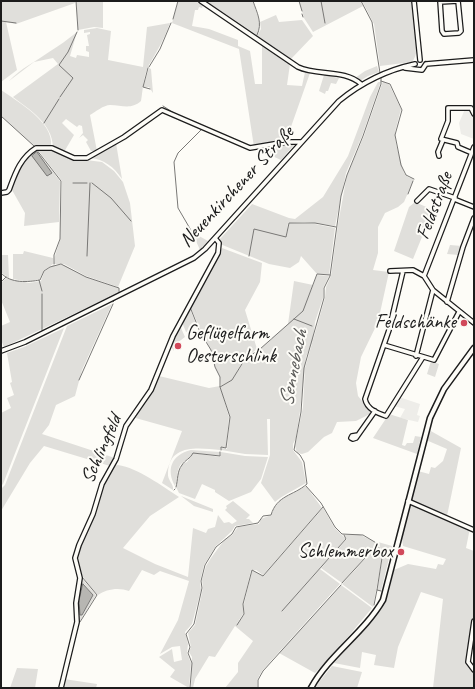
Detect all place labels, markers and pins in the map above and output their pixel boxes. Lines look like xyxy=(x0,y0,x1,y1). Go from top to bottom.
place label: Feldschänke xyxy=(375,311,456,335)
marker: Feldschänke xyxy=(459,318,469,328)
place label: Geflügelfarm Oesterschlink xyxy=(186,322,276,369)
marker: Geflügelfarm Oesterschlink xyxy=(173,341,183,351)
place label: Schlemmerbox xyxy=(298,540,393,564)
marker: Schlemmerbox xyxy=(396,547,406,557)

